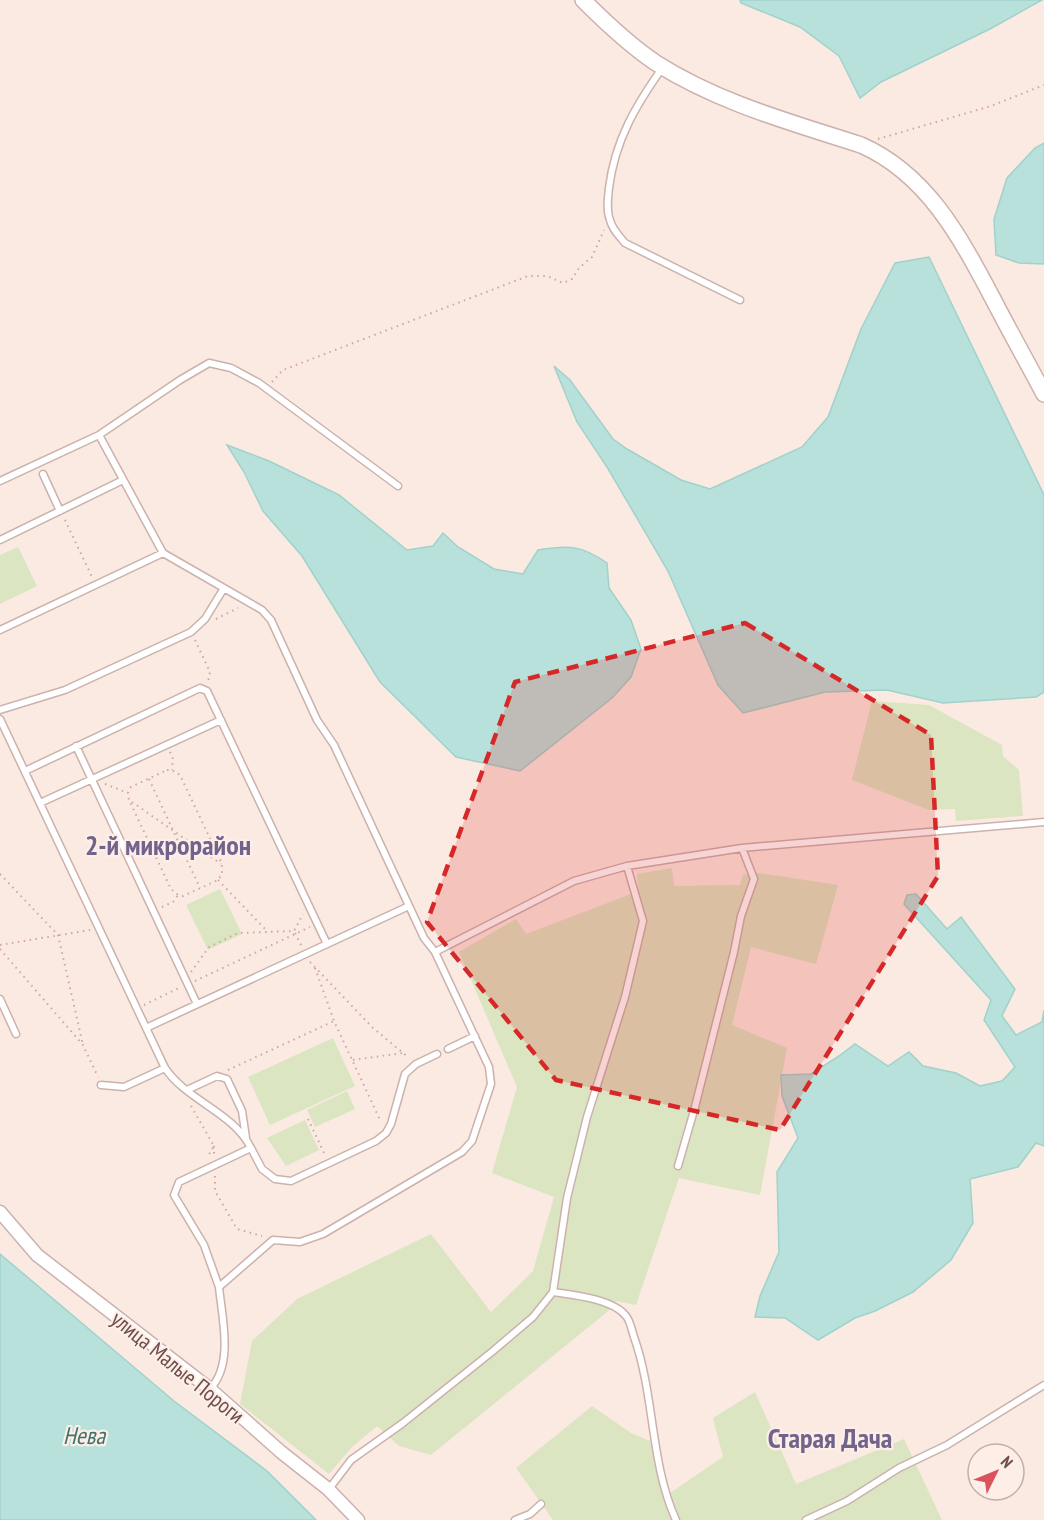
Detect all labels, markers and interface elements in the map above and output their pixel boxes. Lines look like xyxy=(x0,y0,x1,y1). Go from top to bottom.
district label: 2-й микрорайон xyxy=(85,826,251,863)
street label: улица Малые Пороги xyxy=(106,1305,250,1429)
district label: Старая Дача xyxy=(768,1419,892,1456)
water label: Нева xyxy=(63,1420,106,1451)
north arrow xyxy=(966,1442,1026,1502)
text: N xyxy=(997,1452,1017,1472)

